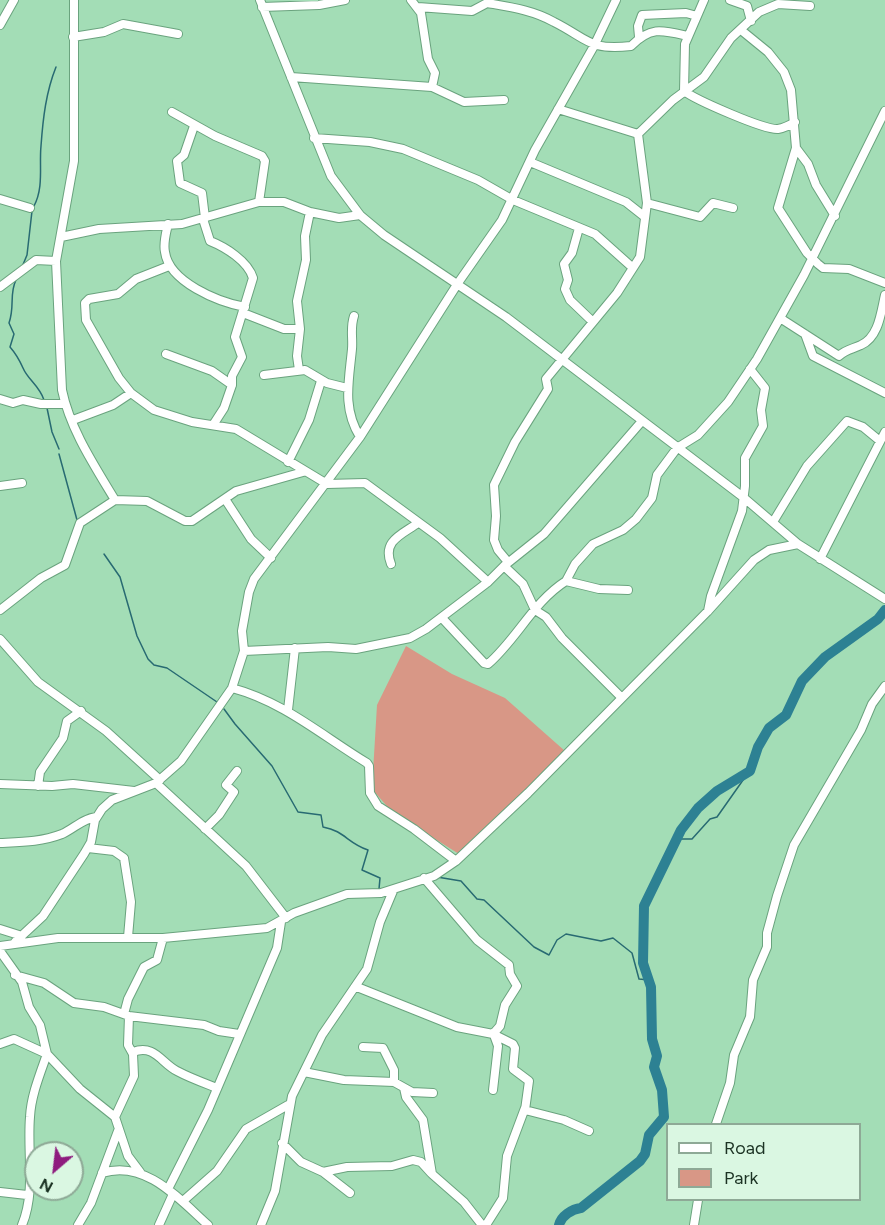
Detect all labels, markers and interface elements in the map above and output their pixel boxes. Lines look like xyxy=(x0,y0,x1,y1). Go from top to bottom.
legend xyxy=(666,1123,861,1201)
text: Road xyxy=(724,1137,765,1159)
north arrow xyxy=(24,1141,84,1201)
text: Park xyxy=(724,1167,758,1189)
text: N xyxy=(36,1174,56,1197)

